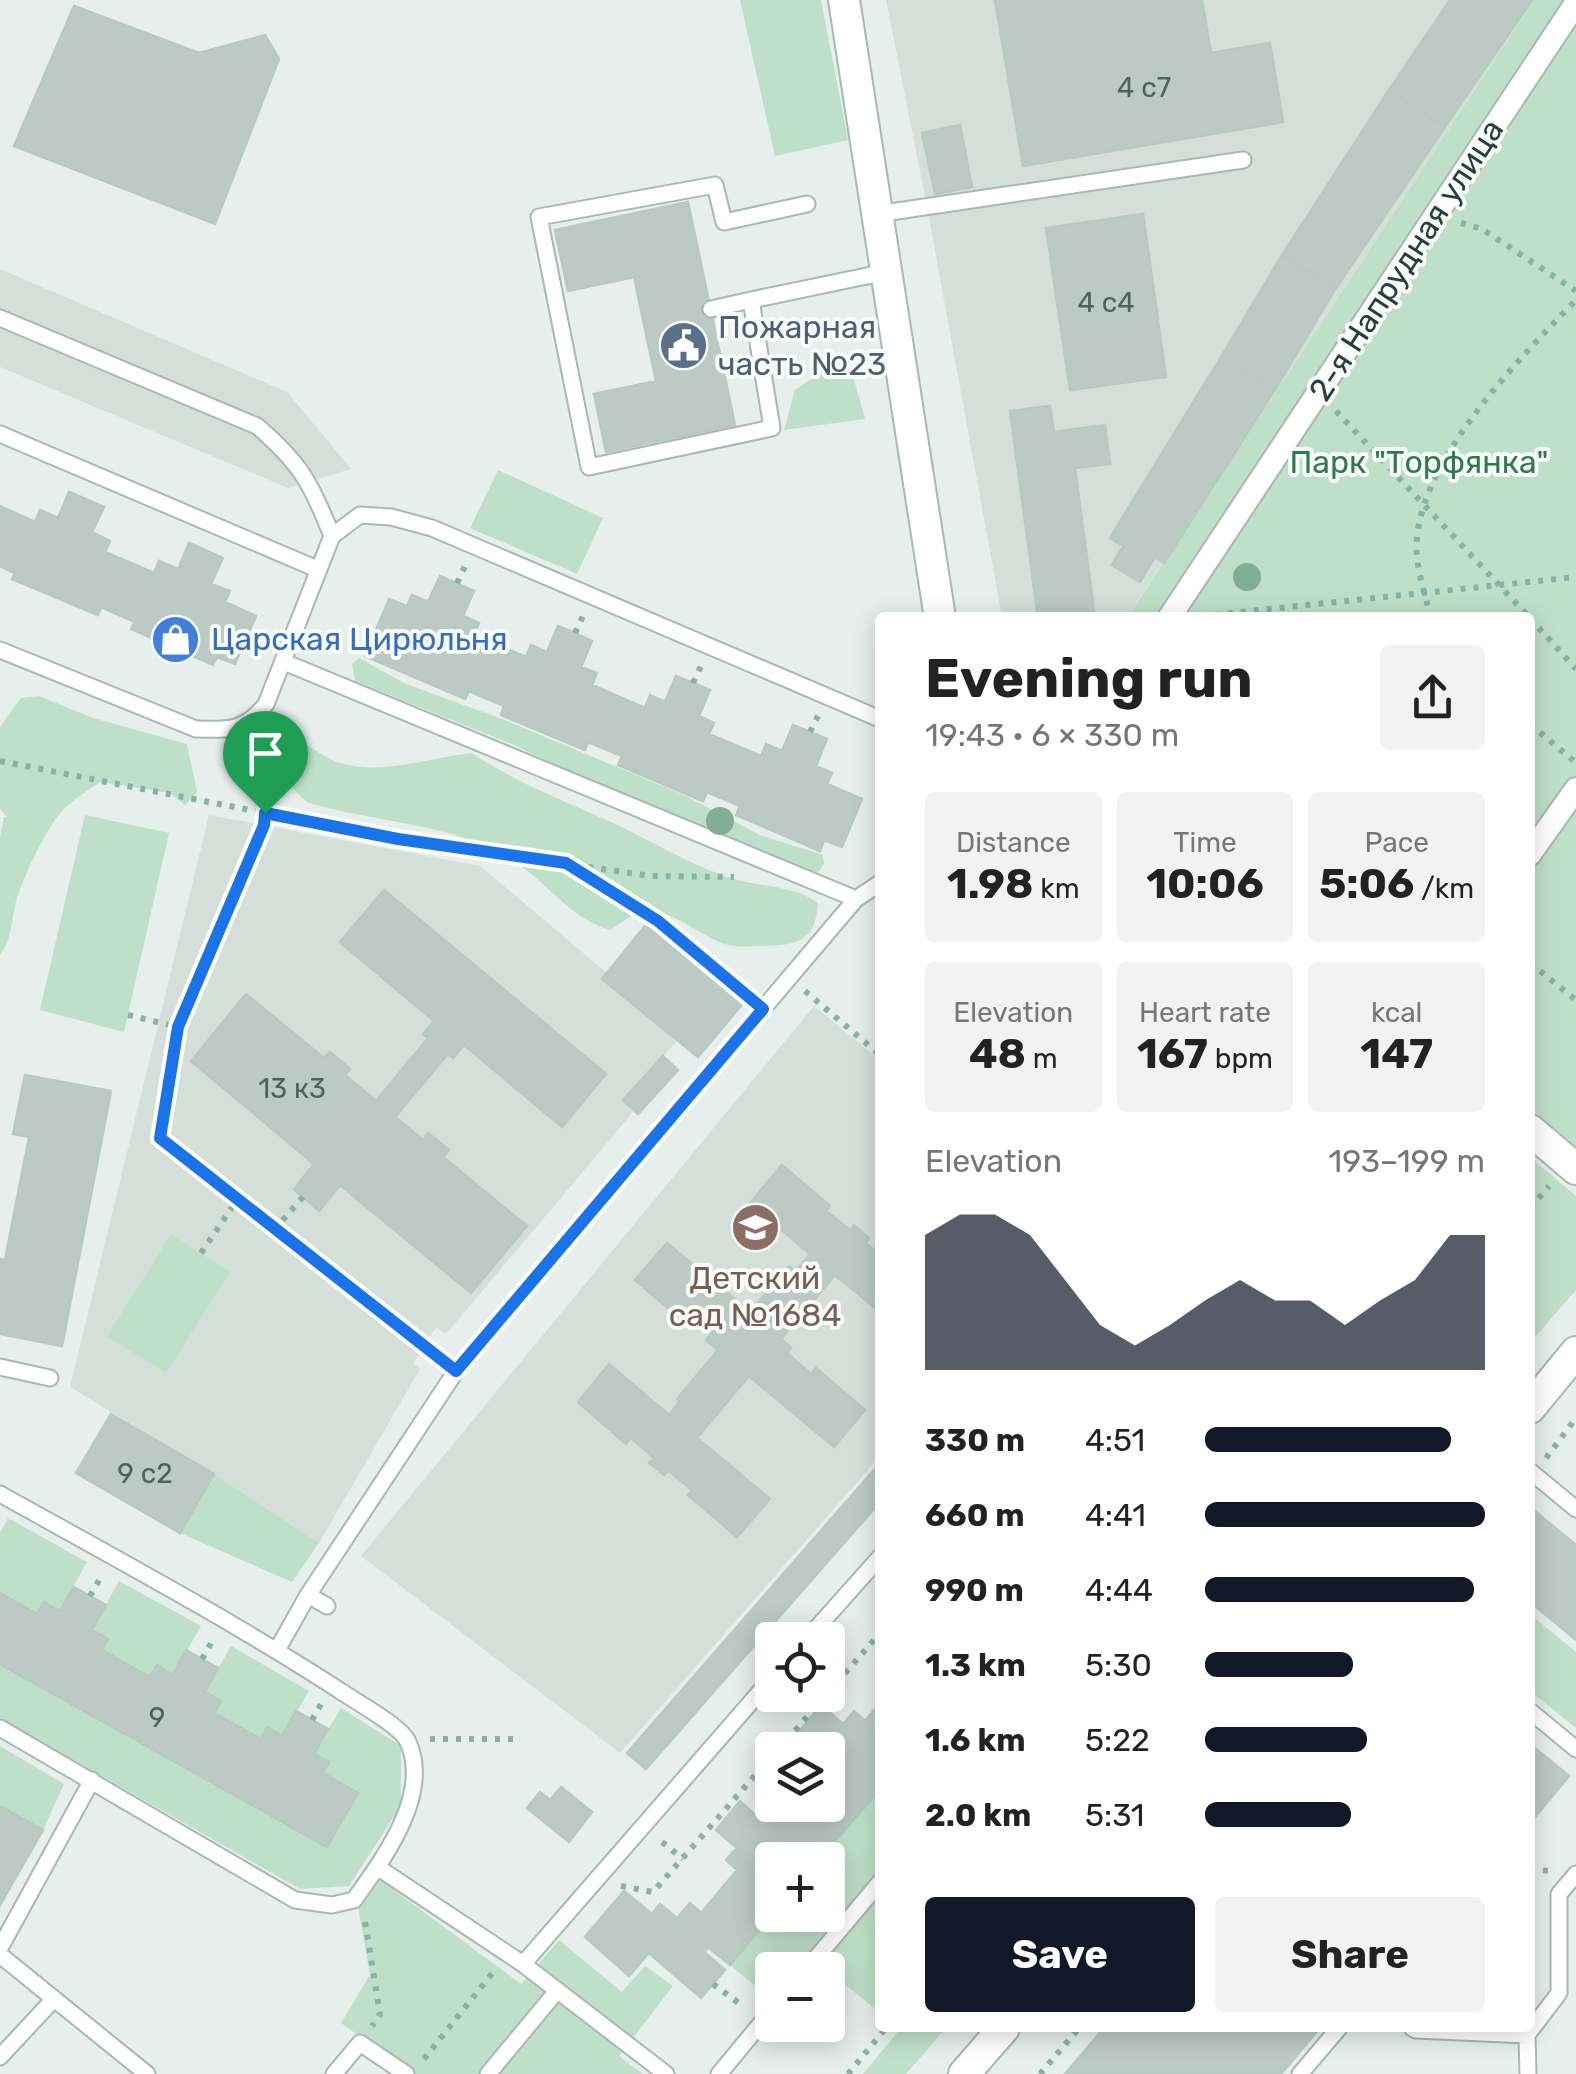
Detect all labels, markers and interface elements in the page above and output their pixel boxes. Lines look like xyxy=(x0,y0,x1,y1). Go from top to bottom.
house number: 4 с7 xyxy=(1117,71,1171,104)
street label: 2-я Напрудная улица xyxy=(1301,112,1511,408)
house number: 4 с4 xyxy=(1077,286,1135,319)
place label: Пожарная часть №23 xyxy=(718,308,886,383)
public building icon: Пожарная часть №23 xyxy=(657,319,709,371)
park label: Парк "Торфянка" xyxy=(1289,443,1549,481)
shop icon: Царская Цирюльня xyxy=(150,613,202,665)
place label: Царская Цирюльня xyxy=(211,620,508,658)
button: share xyxy=(1380,645,1485,750)
text: Evening run xyxy=(925,646,1253,711)
pin xyxy=(223,711,308,814)
text: 19:43 · 6 × 330 m xyxy=(925,716,1179,754)
icon: arrive xyxy=(238,726,293,781)
text: Distance xyxy=(956,826,1071,859)
text: Time xyxy=(1173,826,1237,859)
text: Pace xyxy=(1365,826,1429,859)
text: 1.98 xyxy=(947,859,1033,909)
text: 10:06 xyxy=(1146,859,1264,909)
text: 5:06 xyxy=(1319,859,1414,909)
text: km xyxy=(1033,872,1080,905)
text: /km xyxy=(1414,872,1474,905)
text: Elevation xyxy=(953,996,1073,1029)
text: Heart rate xyxy=(1139,996,1271,1029)
text: kcal xyxy=(1371,996,1422,1029)
text: 48 xyxy=(969,1029,1026,1079)
text: 167 xyxy=(1137,1029,1208,1079)
text: 147 xyxy=(1360,1029,1433,1079)
text: m xyxy=(1026,1042,1058,1075)
text: bpm xyxy=(1208,1042,1273,1075)
house number: 13 к3 xyxy=(258,1072,326,1105)
text: Elevation xyxy=(925,1142,1062,1180)
text: 193–199 m xyxy=(1328,1142,1485,1180)
school or university icon: Детский сад №1684 xyxy=(729,1202,781,1254)
place label: Детский сад №1684 xyxy=(669,1259,841,1334)
text: 330 m xyxy=(925,1421,1025,1459)
text: 4:51 xyxy=(1085,1421,1145,1459)
house number: 9 с2 xyxy=(117,1457,173,1490)
text: 660 m xyxy=(925,1496,1025,1534)
text: 4:41 xyxy=(1085,1496,1146,1534)
text: 990 m xyxy=(925,1571,1024,1609)
text: 4:44 xyxy=(1085,1571,1153,1609)
map controls xyxy=(755,1622,845,2042)
button: locate xyxy=(755,1622,845,1712)
text: 1.3 km xyxy=(925,1646,1026,1684)
text: 5:30 xyxy=(1085,1646,1152,1684)
house number: 9 xyxy=(149,1701,165,1734)
text: 1.6 km xyxy=(925,1721,1026,1759)
text: 5:22 xyxy=(1085,1721,1150,1759)
button: layers xyxy=(755,1732,845,1822)
text: 2.0 km xyxy=(925,1796,1031,1834)
text: 5:31 xyxy=(1085,1796,1145,1834)
button: + xyxy=(755,1842,845,1932)
button: Save xyxy=(925,1897,1195,2012)
button: Share xyxy=(1215,1897,1485,2012)
button: − xyxy=(755,1952,845,2042)

